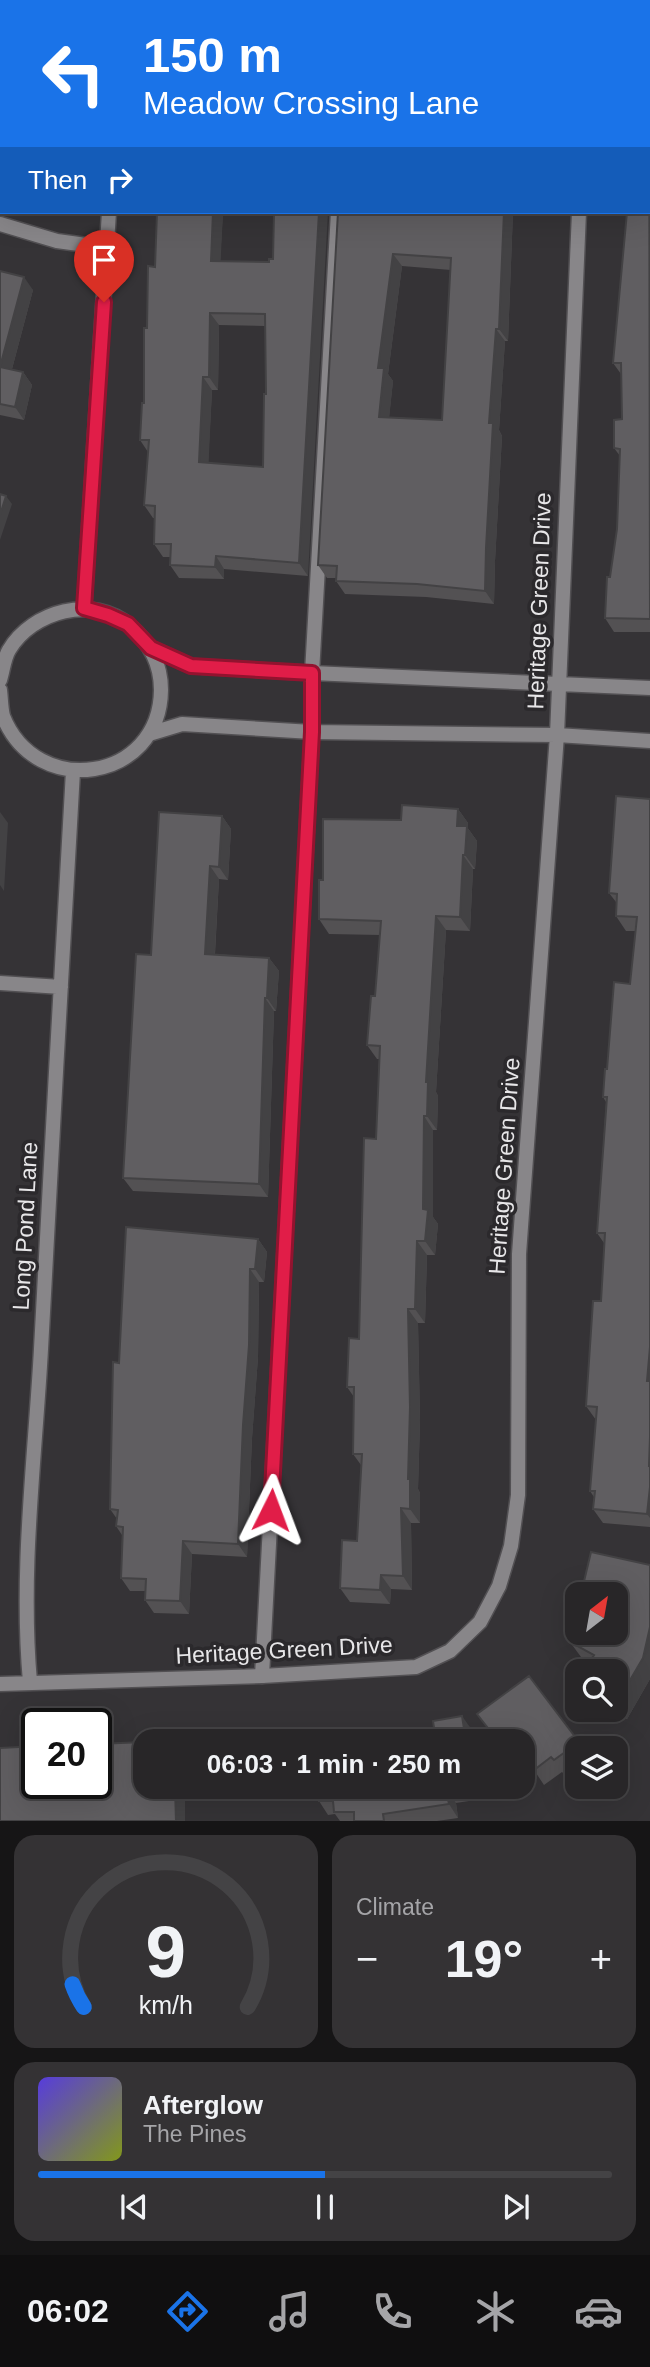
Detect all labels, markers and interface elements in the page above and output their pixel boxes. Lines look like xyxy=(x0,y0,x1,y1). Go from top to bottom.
icon: left xyxy=(28,28,119,119)
text: 150 m xyxy=(143,28,282,82)
text: Meadow Crossing Lane xyxy=(143,85,479,121)
icon: right xyxy=(101,161,139,199)
text: Then xyxy=(28,165,87,195)
pin xyxy=(74,230,134,302)
icon: arrive xyxy=(85,241,123,279)
street label: Heritage Green Drive xyxy=(522,492,556,710)
street label: Heritage Green Drive xyxy=(483,1057,525,1275)
street label: Long Pond Lane xyxy=(8,1141,42,1311)
position arrow xyxy=(234,1473,308,1547)
north arrow xyxy=(565,1582,628,1645)
map controls xyxy=(565,1582,628,1799)
street label: Heritage Green Drive xyxy=(175,1631,393,1669)
button: search xyxy=(565,1659,628,1722)
speed limit sign: 20 xyxy=(21,1708,112,1799)
button: layers xyxy=(565,1736,628,1799)
text: 06:03 · 1 min · 250 m xyxy=(207,1749,461,1779)
text: Climate xyxy=(356,1894,434,1920)
text: 9 xyxy=(146,1912,186,1993)
text: 19° xyxy=(445,1930,523,1988)
text: − xyxy=(356,1938,378,1980)
text: + xyxy=(590,1938,612,1980)
text: km/h xyxy=(139,1991,193,2019)
text: Afterglow xyxy=(143,2090,263,2120)
text: The Pines xyxy=(143,2121,247,2147)
icon: previous xyxy=(115,2188,153,2226)
icon: pause xyxy=(306,2188,344,2226)
icon: next xyxy=(497,2188,535,2226)
icon: directions xyxy=(163,2287,212,2336)
icon: music xyxy=(265,2287,314,2336)
icon: phone xyxy=(368,2287,417,2336)
icon: climate xyxy=(471,2287,520,2336)
icon: car xyxy=(574,2287,623,2336)
text: 06:02 xyxy=(27,2293,109,2329)

